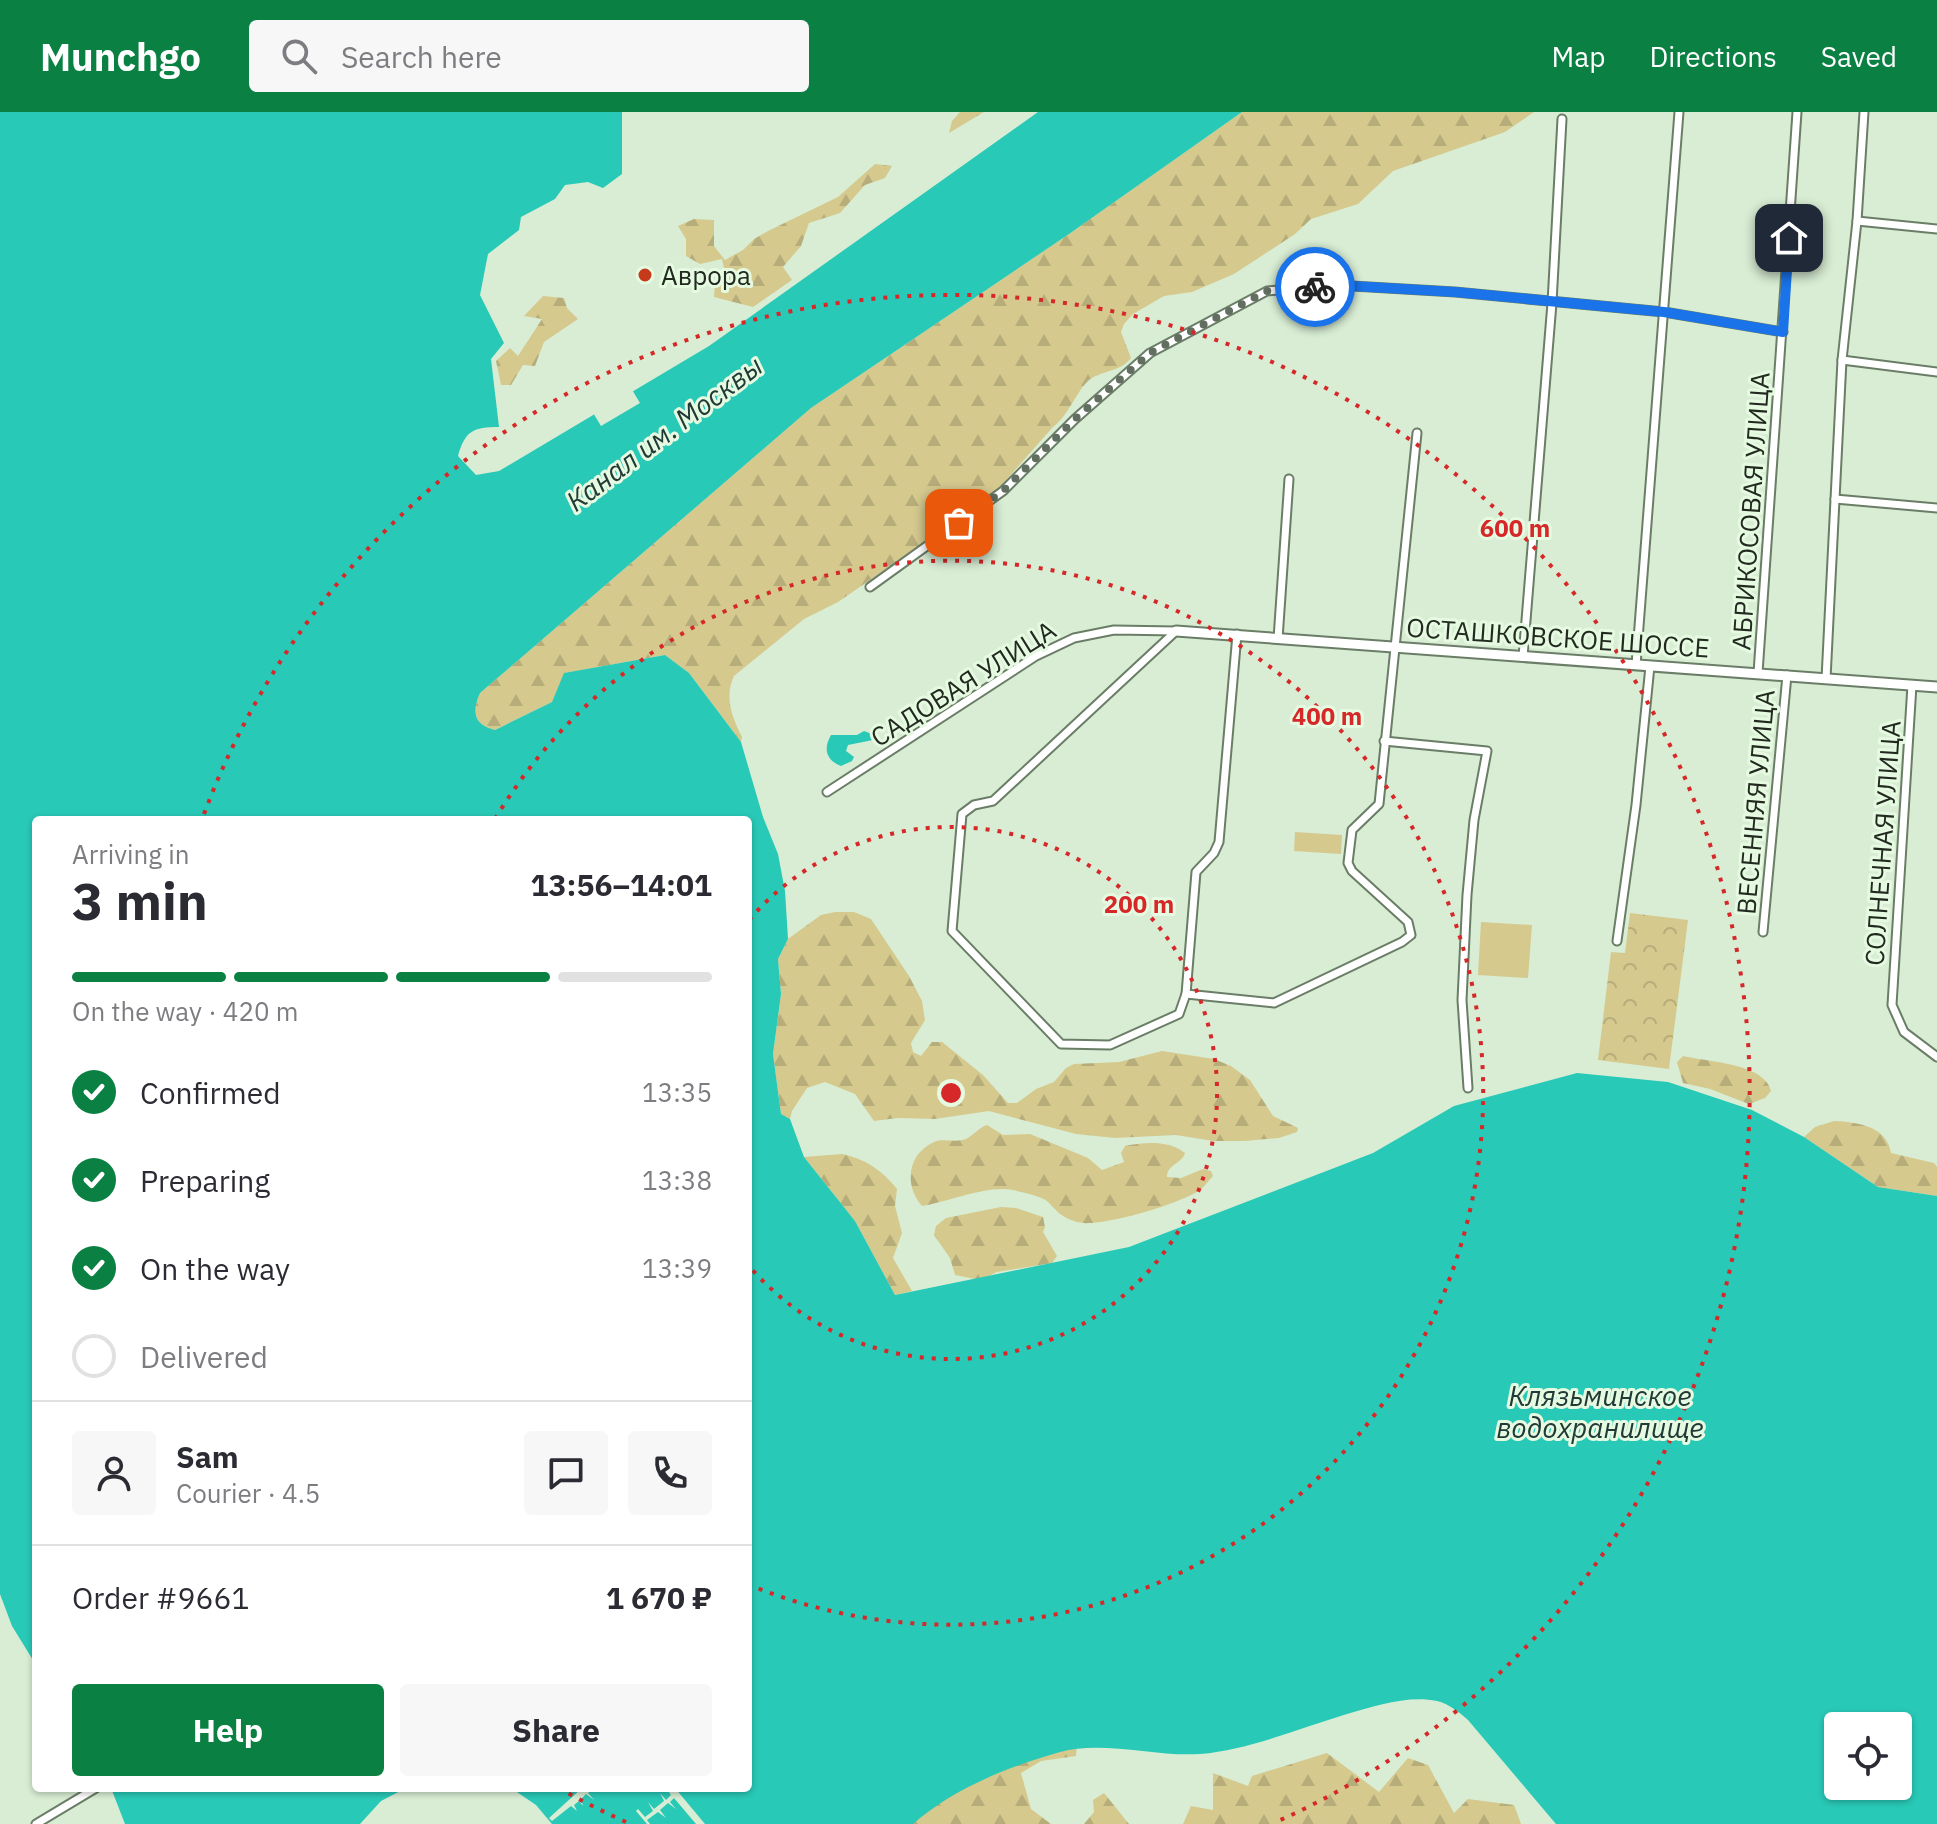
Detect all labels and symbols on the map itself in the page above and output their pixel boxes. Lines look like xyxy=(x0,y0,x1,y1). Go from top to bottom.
pin xyxy=(1755,204,1823,272)
courier xyxy=(1275,247,1355,327)
place label: Аврора xyxy=(661,258,751,292)
marker: Аврора xyxy=(636,266,654,284)
water label: Канал им. Москвы xyxy=(558,347,770,519)
street label: АБРИКОСОВАЯ УЛИЦА xyxy=(1723,371,1777,651)
pin xyxy=(925,489,993,557)
text: 600 m xyxy=(1480,512,1550,544)
street label: ОСТАШКОВСКОЕ ШОССЕ xyxy=(1405,609,1711,665)
street label: САДОВАЯ УЛИЦА xyxy=(864,612,1062,754)
street label: ВЕСЕННЯЯ УЛИЦА xyxy=(1728,688,1782,916)
text: 400 m xyxy=(1292,700,1362,732)
street label: СОЛНЕЧНАЯ УЛИЦА xyxy=(1856,719,1908,967)
text: 200 m xyxy=(1104,888,1174,920)
centre of rings xyxy=(937,1079,965,1107)
water label: Клязьминское водохранилище xyxy=(1496,1377,1704,1446)

